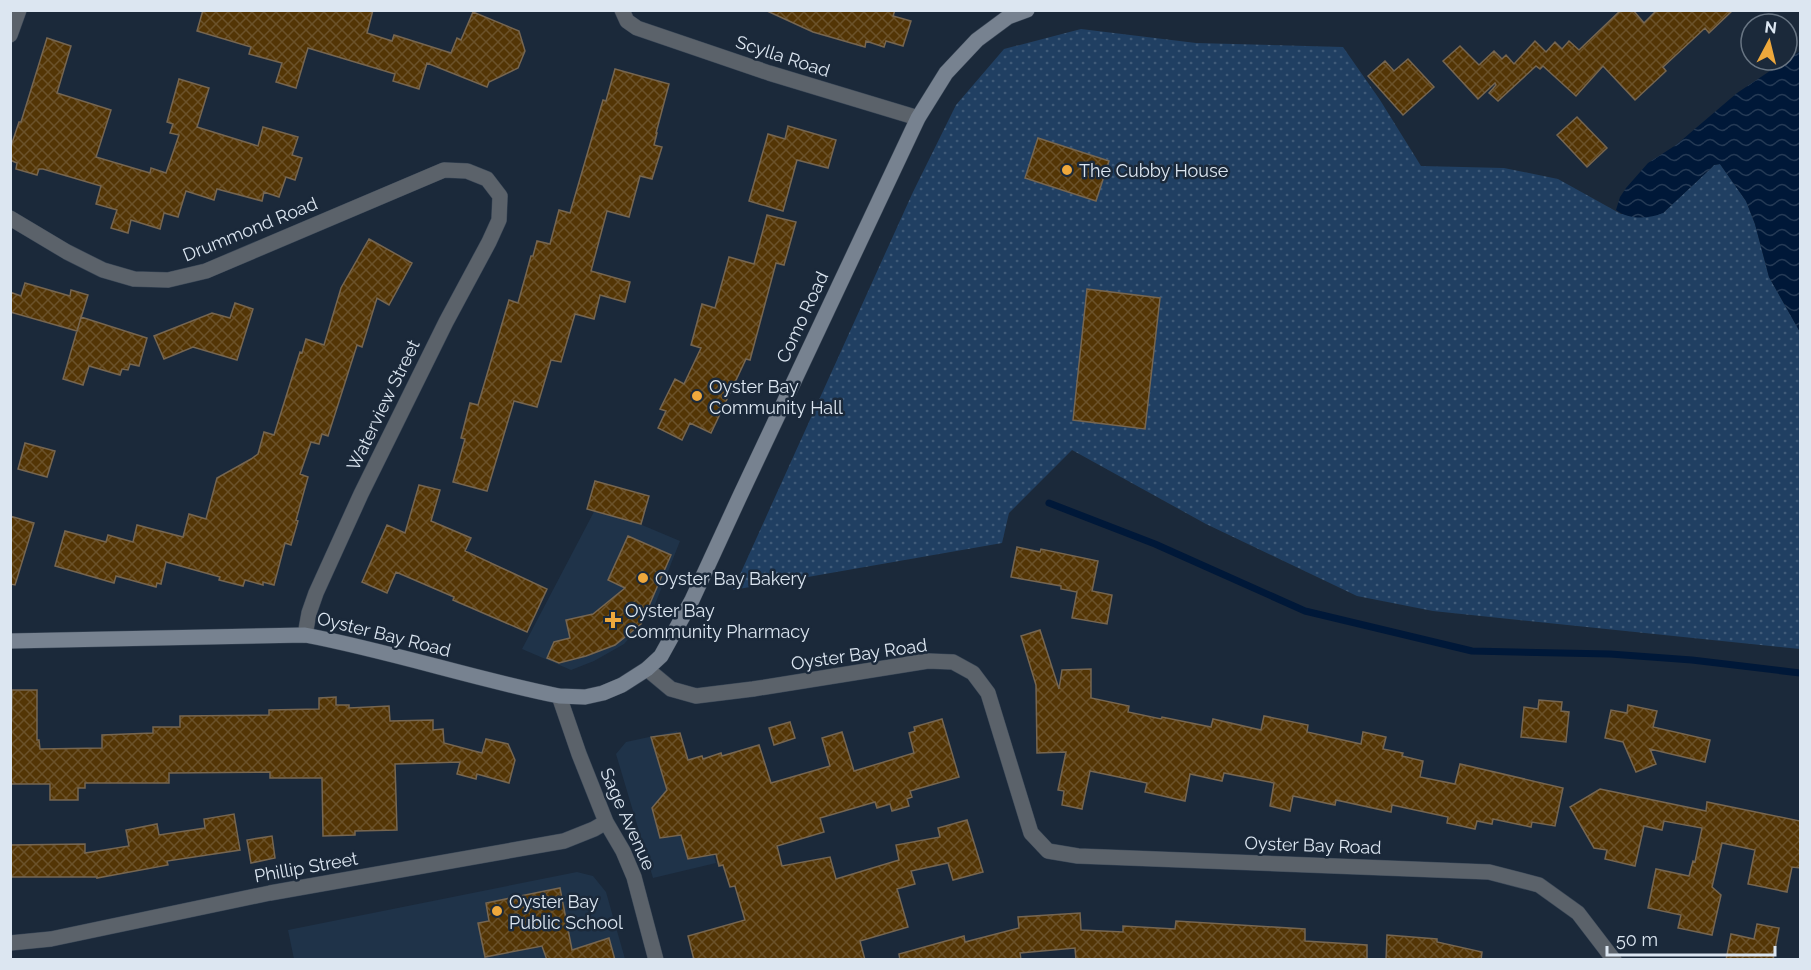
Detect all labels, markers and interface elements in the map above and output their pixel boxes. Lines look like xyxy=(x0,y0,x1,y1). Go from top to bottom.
north arrow xyxy=(1739,12,1799,72)
text: N xyxy=(1764,17,1778,38)
street label: Scylla Road xyxy=(733,31,833,81)
place label: The Cubby House xyxy=(1079,160,1229,181)
marker: The Cubby House xyxy=(1060,163,1074,177)
street label: Drummond Road xyxy=(180,192,320,266)
street label: Como Road xyxy=(772,268,832,366)
street label: Waterview Street xyxy=(342,336,424,474)
place label: Oyster Bay Community Hall xyxy=(709,376,843,418)
marker: Oyster Bay Community Hall xyxy=(690,389,704,403)
place label: Oyster Bay Bakery xyxy=(655,568,807,589)
marker: Oyster Bay Bakery xyxy=(636,571,650,585)
place label: Oyster Bay Community Pharmacy xyxy=(625,600,810,642)
street label: Oyster Bay Road xyxy=(315,607,453,661)
marker: Oyster Bay Community Pharmacy xyxy=(606,613,620,627)
street label: Oyster Bay Road xyxy=(790,634,928,674)
street label: Sage Avenue xyxy=(596,765,660,874)
street label: Oyster Bay Road xyxy=(1244,832,1382,858)
street label: Phillip Street xyxy=(253,848,359,886)
place label: Oyster Bay Public School xyxy=(509,891,623,933)
marker: Oyster Bay Public School xyxy=(490,904,504,918)
scale bar xyxy=(1607,919,1775,957)
text: 50 m xyxy=(1616,929,1658,950)

